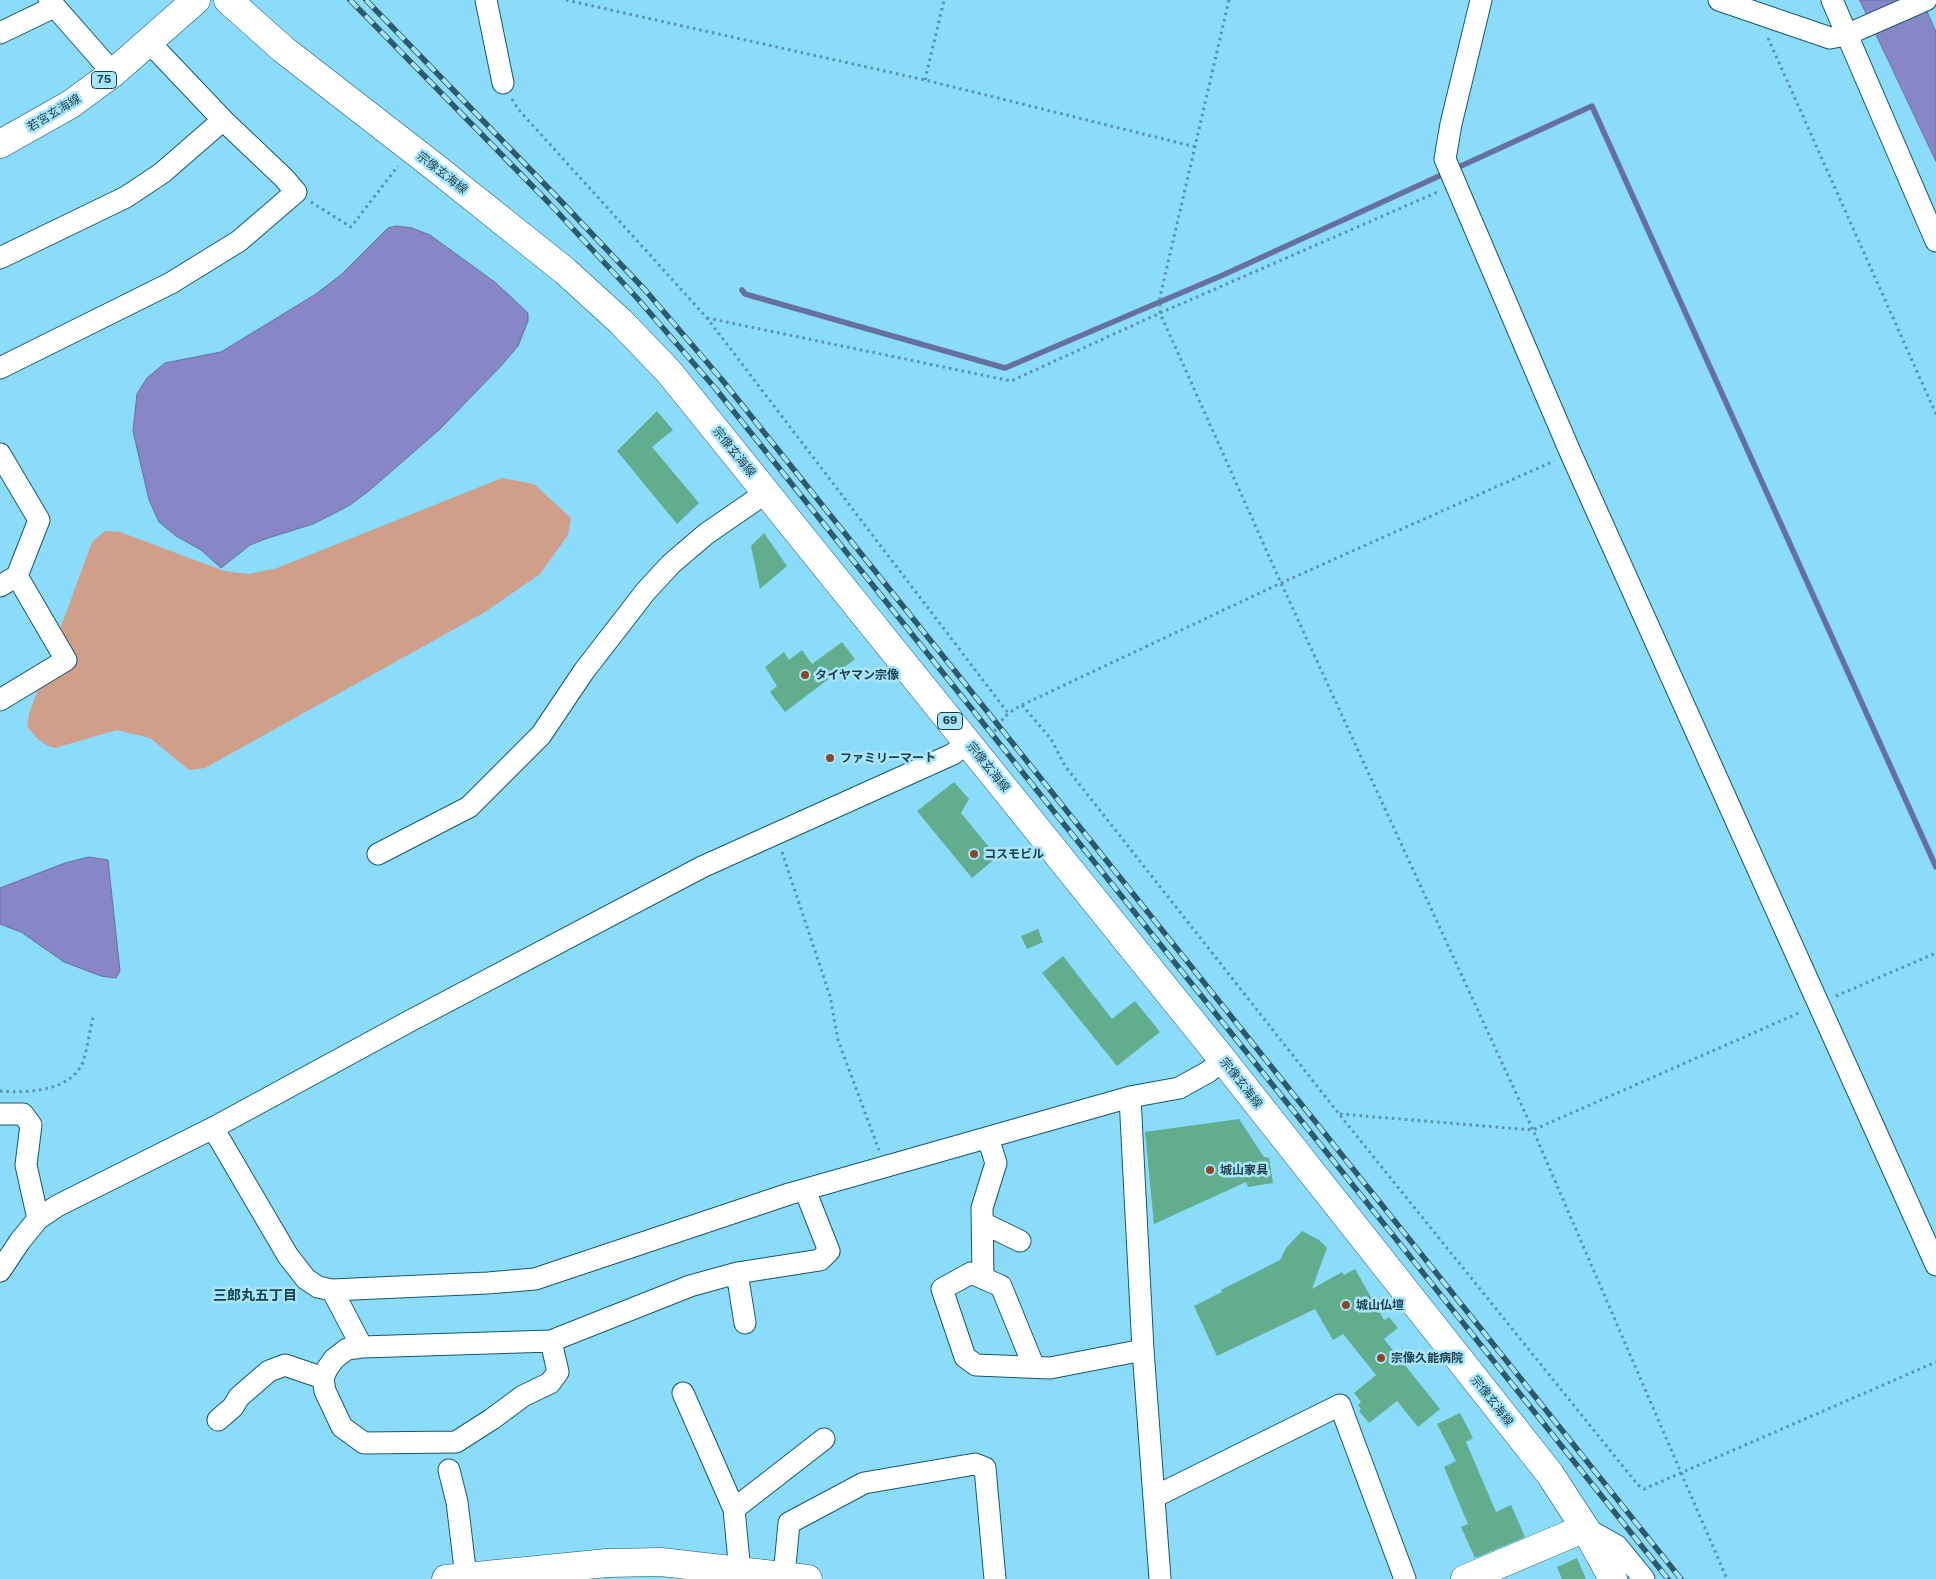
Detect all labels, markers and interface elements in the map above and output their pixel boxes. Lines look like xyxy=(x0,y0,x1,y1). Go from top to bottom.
road number: 75 xyxy=(92,72,116,88)
street label: 若宮玄海線 xyxy=(25,91,83,135)
street label: 宗像玄海線 xyxy=(414,149,470,197)
street label: 宗像玄海線 xyxy=(710,424,758,480)
place label: タイヤマン宗像 xyxy=(815,668,899,682)
marker: タイヤマン宗像 xyxy=(799,669,811,681)
road number: 69 xyxy=(938,712,962,729)
street label: 宗像玄海線 xyxy=(964,739,1012,795)
place label: ファミリーマート xyxy=(840,751,936,765)
marker: ファミリーマート xyxy=(824,752,836,764)
place label: コスモビル xyxy=(984,847,1044,861)
marker: コスモビル xyxy=(968,848,980,860)
street label: 宗像玄海線 xyxy=(1217,1055,1265,1111)
place label: 城山家具 xyxy=(1220,1163,1268,1177)
marker: 城山家具 xyxy=(1204,1164,1216,1176)
district label: 三郎丸五丁目 xyxy=(213,1288,297,1304)
place label: 城山仏壇 xyxy=(1356,1298,1404,1312)
marker: 城山仏壇 xyxy=(1340,1299,1352,1311)
place label: 宗像久能病院 xyxy=(1391,1351,1463,1365)
marker: 宗像久能病院 xyxy=(1375,1352,1387,1364)
street label: 宗像玄海線 xyxy=(1468,1373,1516,1429)

